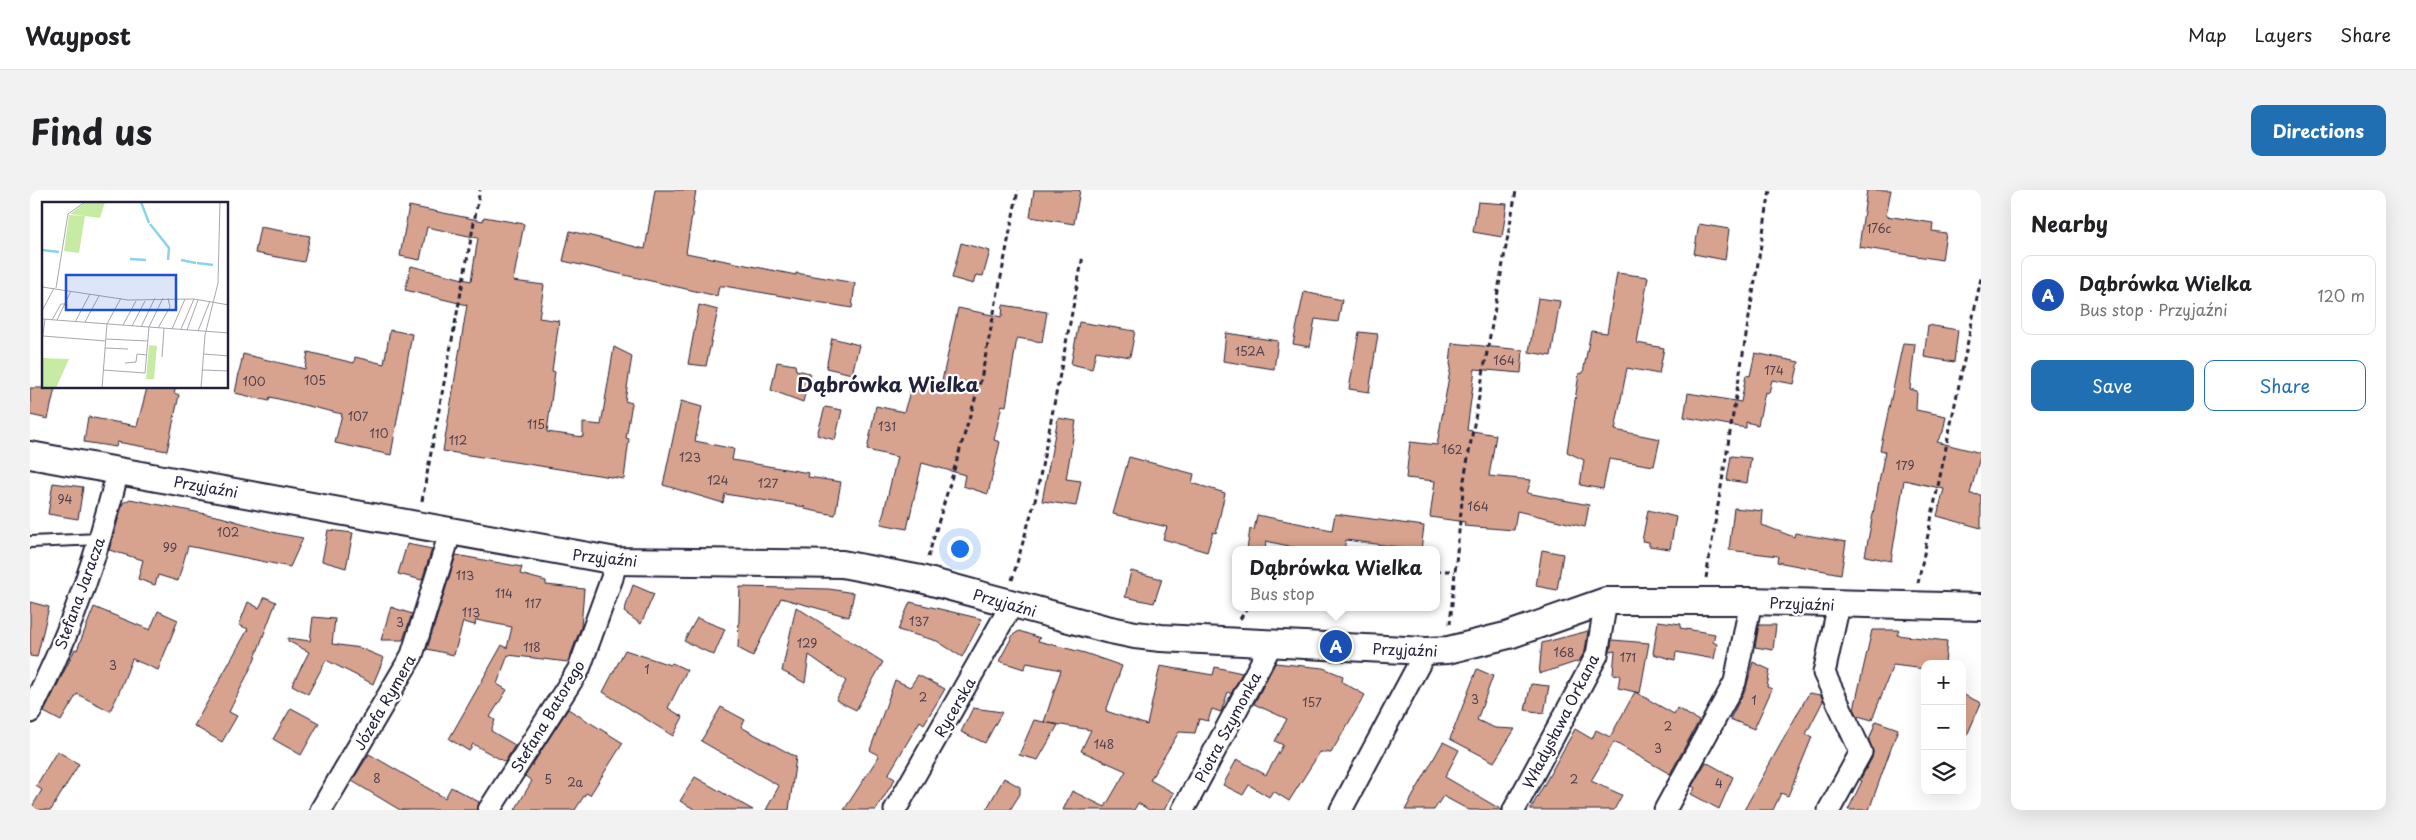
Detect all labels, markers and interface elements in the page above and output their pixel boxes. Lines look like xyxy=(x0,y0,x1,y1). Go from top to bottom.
text: Waypost xyxy=(25,17,131,53)
text: Map xyxy=(2188,21,2227,48)
text: Layers xyxy=(2255,21,2312,48)
text: Share xyxy=(2340,21,2391,48)
text: Find us xyxy=(30,104,152,157)
button: Directions xyxy=(2251,105,2386,156)
inset map xyxy=(42,202,229,389)
text: Nearby xyxy=(2031,207,2108,239)
house number: 176c xyxy=(1867,219,1892,237)
text: Dąbrówka Wielka xyxy=(2079,269,2252,297)
text: A xyxy=(2042,283,2054,307)
text: 120 m xyxy=(2318,283,2365,307)
text: Bus stop · Przyjaźni xyxy=(2079,297,2228,321)
house number: 152A xyxy=(1235,342,1265,360)
house number: 164 xyxy=(1493,351,1515,369)
button: Save xyxy=(2031,360,2194,411)
button: Share xyxy=(2204,360,2366,411)
house number: 174 xyxy=(1764,361,1784,379)
district label: Dąbrówka Wielka xyxy=(797,369,979,399)
house number: 105 xyxy=(304,371,326,389)
house number: 100 xyxy=(243,372,266,390)
house number: 107 xyxy=(348,407,369,425)
house number: 115 xyxy=(527,415,545,433)
house number: 131 xyxy=(878,417,896,435)
house number: 110 xyxy=(370,424,389,442)
house number: 112 xyxy=(449,431,467,449)
house number: 162 xyxy=(1441,440,1463,458)
house number: 123 xyxy=(679,448,701,466)
house number: 179 xyxy=(1896,456,1914,474)
street label: Przyjaźni xyxy=(172,469,240,503)
house number: 124 xyxy=(707,471,729,489)
house number: 127 xyxy=(758,474,778,492)
house number: 94 xyxy=(58,490,73,508)
house number: 164 xyxy=(1467,497,1489,515)
house number: 102 xyxy=(217,523,239,541)
street label: Stefana Jaracza xyxy=(48,533,110,652)
your location xyxy=(947,536,973,562)
house number: 99 xyxy=(163,538,177,556)
street label: Przyjaźni xyxy=(571,542,639,572)
popup xyxy=(1232,546,1440,611)
text: Dąbrówka Wielka xyxy=(1250,553,1422,581)
house number: 113 xyxy=(456,566,474,584)
text: Bus stop xyxy=(1250,581,1315,605)
street label: Przyjaźni xyxy=(971,582,1039,622)
house number: 114 xyxy=(495,584,513,602)
street label: Przyjaźni xyxy=(1769,590,1835,616)
house number: 117 xyxy=(525,594,542,612)
house number: 113 xyxy=(462,603,480,621)
house number: 137 xyxy=(909,612,929,630)
house number: 3 xyxy=(396,613,404,631)
pin: A xyxy=(1320,627,1352,665)
house number: 129 xyxy=(797,634,817,652)
street label: Przyjaźni xyxy=(1372,636,1438,662)
house number: 118 xyxy=(523,638,541,656)
house number: 168 xyxy=(1553,643,1575,661)
house number: 171 xyxy=(1620,648,1636,666)
street label: Józefa Rymera xyxy=(347,649,421,754)
street label: Władysława Orkana xyxy=(1516,649,1604,792)
street label: Stefana Batorego xyxy=(504,655,590,777)
house number: 3 xyxy=(109,656,117,674)
house number: 1 xyxy=(644,660,650,678)
map controls xyxy=(1921,660,1966,795)
button: + xyxy=(1921,660,1966,705)
street label: Piotra Szymonka xyxy=(1188,667,1266,787)
street label: Rycerska xyxy=(928,672,981,741)
house number: 2 xyxy=(919,688,927,706)
house number: 3 xyxy=(1471,690,1479,708)
house number: 1 xyxy=(1751,691,1757,709)
house number: 157 xyxy=(1302,693,1322,711)
button: − xyxy=(1921,705,1966,750)
house number: 2 xyxy=(1664,717,1672,735)
house number: 148 xyxy=(1094,735,1114,753)
house number: 3 xyxy=(1654,739,1662,757)
button: layers xyxy=(1921,750,1966,795)
house number: 8 xyxy=(373,769,381,787)
house number: 5 xyxy=(544,770,552,788)
house number: 2 xyxy=(1570,770,1578,788)
house number: 2a xyxy=(567,773,583,791)
house number: 4 xyxy=(1715,774,1723,792)

